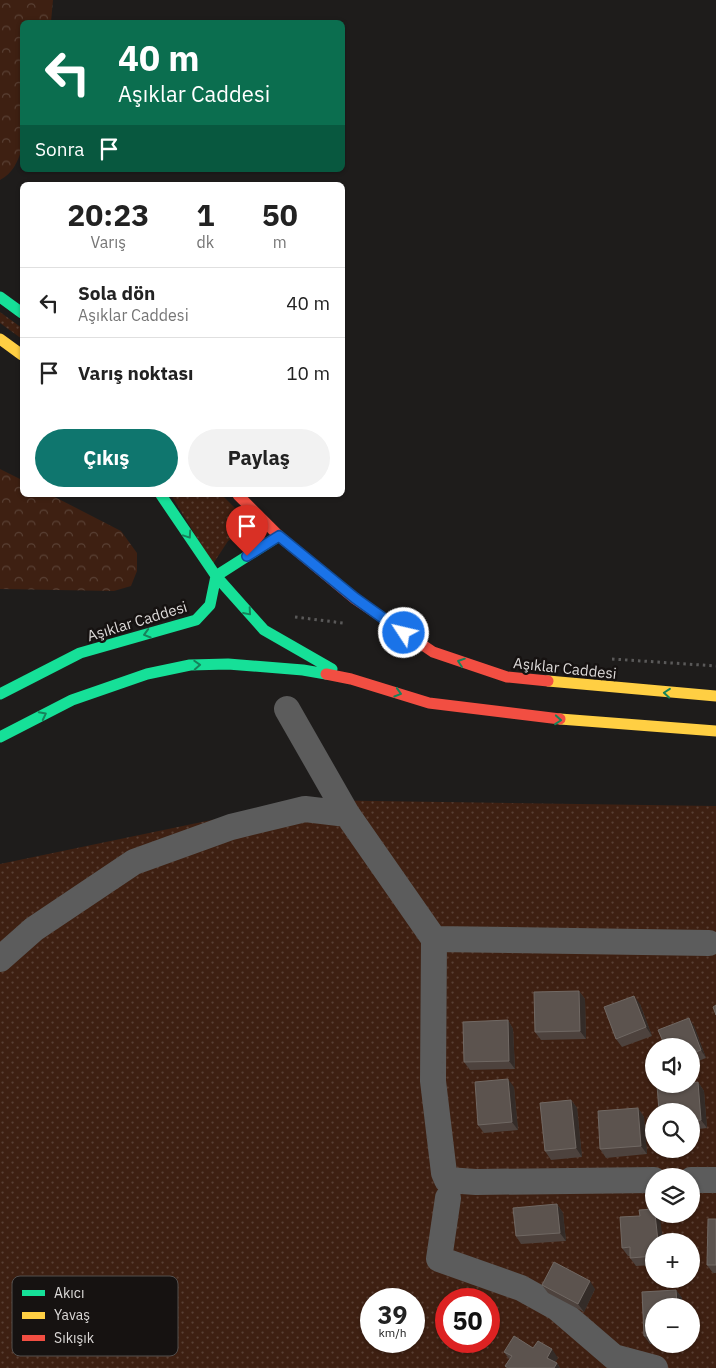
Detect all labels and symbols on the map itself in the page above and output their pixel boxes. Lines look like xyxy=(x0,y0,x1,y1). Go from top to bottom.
pin xyxy=(226,505,268,556)
one-way arrow xyxy=(182,530,191,539)
street label: Aşıklar Caddesi xyxy=(85,597,189,645)
one-way arrow xyxy=(243,606,251,615)
position arrow xyxy=(377,606,429,658)
one-way arrow xyxy=(143,628,152,639)
street label: Aşıklar Caddesi xyxy=(512,653,618,683)
one-way arrow xyxy=(458,658,466,668)
one-way arrow xyxy=(193,659,201,670)
one-way arrow xyxy=(393,688,401,698)
one-way arrow xyxy=(663,688,671,699)
one-way arrow xyxy=(38,711,47,721)
one-way arrow xyxy=(554,714,562,725)
legend xyxy=(12,1276,178,1356)
text: Akıcı xyxy=(54,1284,84,1302)
speed limit sign: 50 xyxy=(435,1288,500,1353)
text: Yavaş xyxy=(54,1306,90,1324)
text: Sıkışık xyxy=(54,1329,95,1347)

